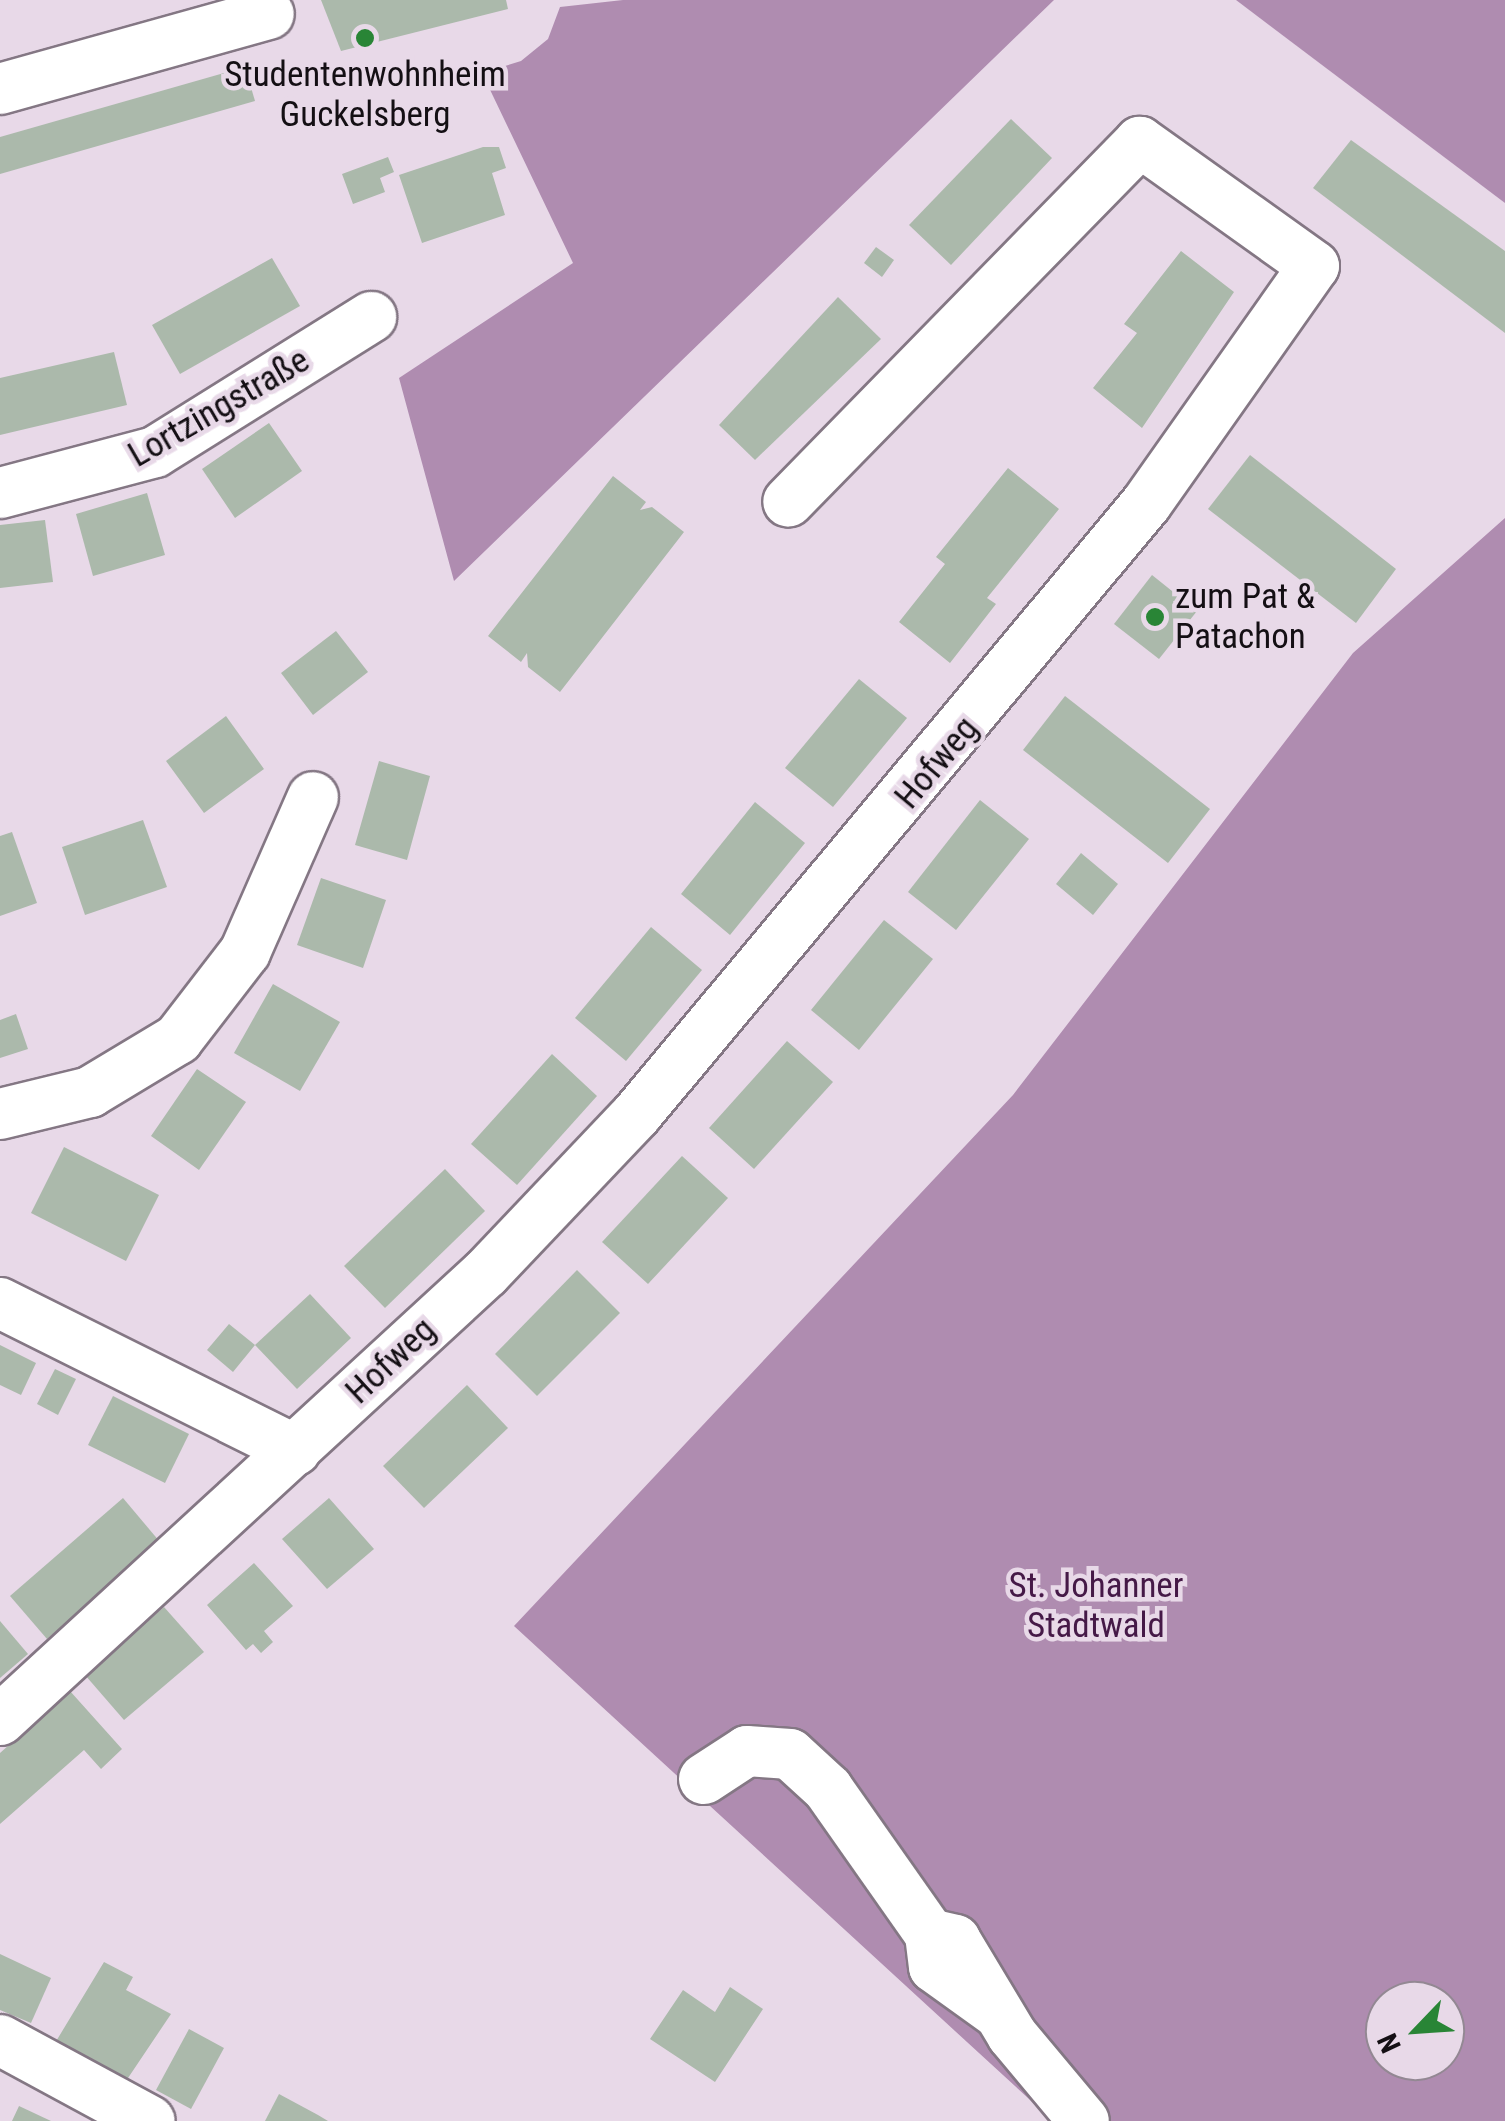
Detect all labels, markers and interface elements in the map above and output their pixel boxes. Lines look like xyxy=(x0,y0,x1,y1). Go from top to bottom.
marker: Studentenwohnheim Guckelsberg xyxy=(354,27,376,49)
place label: Studentenwohnheim Guckelsberg xyxy=(224,54,506,136)
street label: Lortzingstraße xyxy=(121,339,317,477)
place label: zum Pat & Patachon xyxy=(1175,576,1315,658)
marker: zum Pat & Patachon xyxy=(1144,606,1166,628)
street label: Hofweg xyxy=(887,709,987,817)
street label: Hofweg xyxy=(338,1309,444,1413)
park label: St. Johanner Stadtwald xyxy=(1009,1565,1183,1647)
north arrow xyxy=(1365,1981,1465,2081)
text: N xyxy=(1371,2028,1408,2058)

